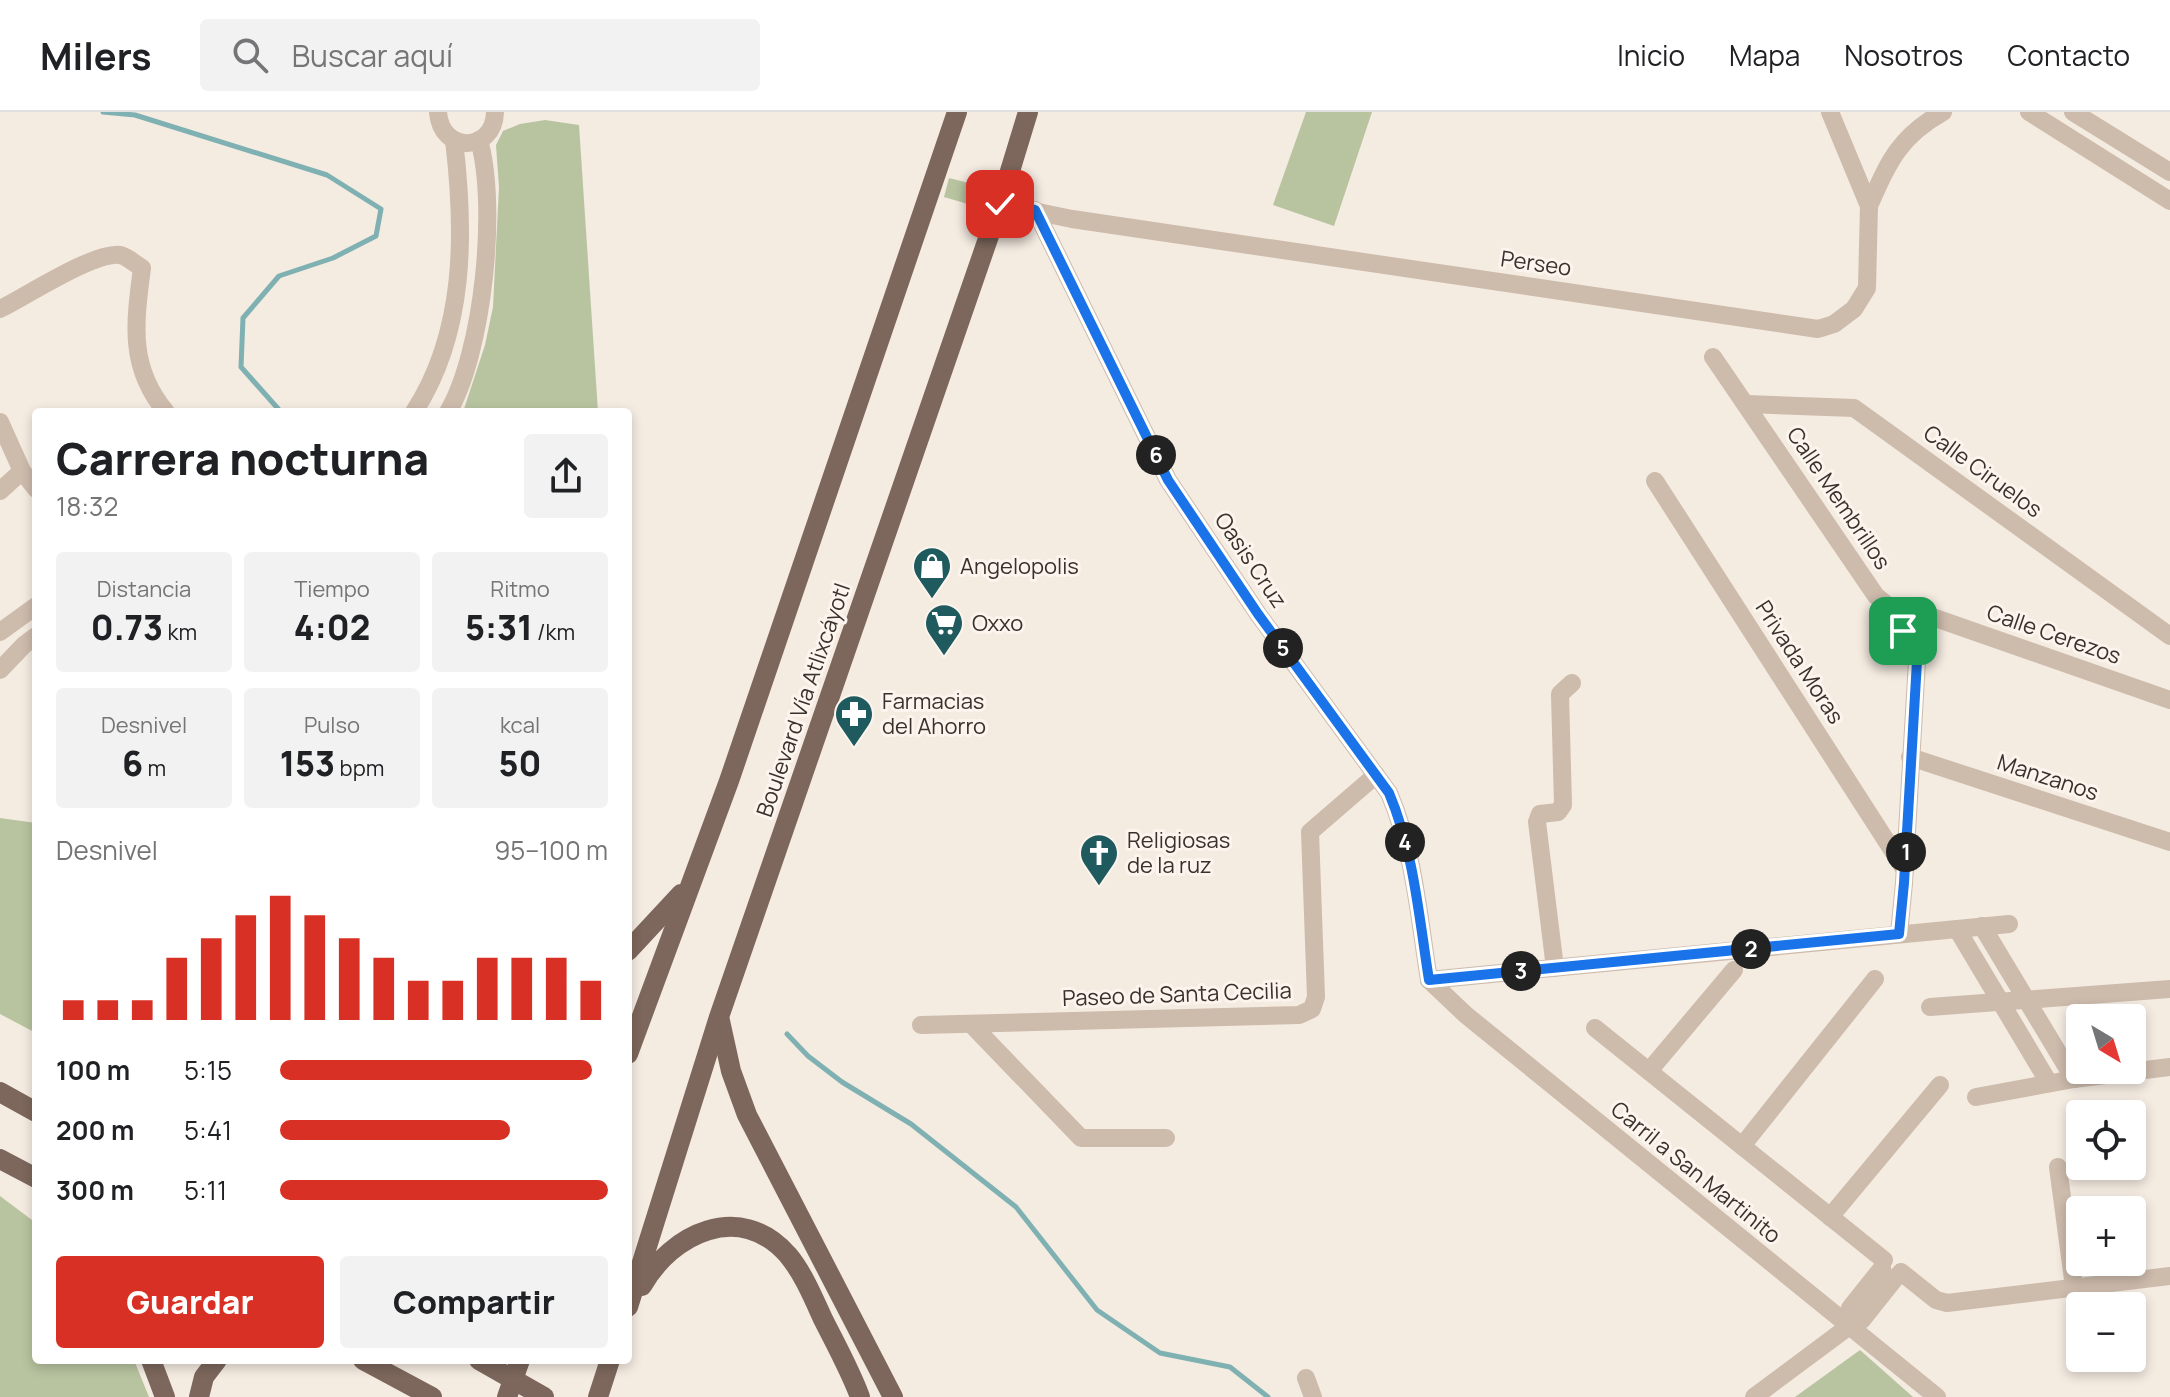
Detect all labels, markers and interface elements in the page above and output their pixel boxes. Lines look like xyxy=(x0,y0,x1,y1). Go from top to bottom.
search box xyxy=(200,19,760,91)
text: Milers xyxy=(40,29,152,81)
icon: search xyxy=(228,33,272,77)
text: Buscar aquí xyxy=(292,35,453,76)
text: Inicio xyxy=(1617,36,1685,74)
text: Mapa xyxy=(1729,36,1800,74)
text: Nosotros xyxy=(1844,36,1963,74)
text: Contacto xyxy=(2007,36,2130,74)
pin xyxy=(966,170,1034,238)
icon: check xyxy=(978,182,1022,226)
street label: Perseo xyxy=(1499,243,1573,283)
street label: Calle Ciruelos xyxy=(1918,418,2048,524)
street label: Calle Membrillos xyxy=(1780,421,1898,575)
text: Carrera nocturna xyxy=(56,428,429,488)
button: share xyxy=(524,434,608,518)
pin: 6 xyxy=(1136,435,1176,475)
text: 6 xyxy=(1149,440,1163,470)
text: 18:32 xyxy=(56,488,118,524)
street label: Oasis Cruz xyxy=(1208,506,1294,614)
shop icon: Angelopolis xyxy=(911,545,953,600)
place label: Angelopolis xyxy=(960,551,1079,581)
text: Distancia xyxy=(97,574,191,604)
text: Tiempo xyxy=(294,574,370,604)
text: Ritmo xyxy=(490,574,550,604)
street label: Boulevard Vía Atlixcáyotl xyxy=(749,579,857,821)
street label: Privada Moras xyxy=(1749,594,1851,730)
pin xyxy=(1869,597,1937,665)
street label: Calle Cerezos xyxy=(1983,597,2125,671)
supermarket icon: Oxxo xyxy=(923,602,965,657)
text: 0.73 xyxy=(91,604,163,650)
text: 4:02 xyxy=(294,604,370,650)
text: 5:31 xyxy=(465,604,533,650)
place label: Oxxo xyxy=(972,608,1023,638)
icon: arrive xyxy=(1881,609,1925,653)
text: km xyxy=(163,617,197,647)
text: /km xyxy=(533,617,575,647)
pin: 5 xyxy=(1263,628,1303,668)
text: 5 xyxy=(1277,633,1289,663)
place label: Farmacias del Ahorro xyxy=(882,686,986,741)
pharmacy icon: Farmacias del Ahorro xyxy=(833,693,875,748)
text: Desnivel xyxy=(101,710,187,740)
text: Pulso xyxy=(304,710,360,740)
text: kcal xyxy=(500,710,540,740)
text: 6 xyxy=(122,740,143,786)
text: 153 xyxy=(280,740,335,786)
text: 50 xyxy=(499,740,541,786)
street label: Manzanos xyxy=(1994,747,2102,807)
text: m xyxy=(143,753,166,783)
text: bpm xyxy=(335,753,384,783)
pin: 4 xyxy=(1385,822,1425,862)
place label: Religiosas de la ruz xyxy=(1127,825,1230,880)
text: 4 xyxy=(1398,827,1412,857)
text: Desnivel xyxy=(56,832,158,868)
text: 95–100 m xyxy=(494,832,608,868)
church icon: Religiosas de la ruz xyxy=(1078,832,1120,887)
pin: 1 xyxy=(1886,832,1926,872)
text: 1 xyxy=(1901,837,1911,867)
pin: 2 xyxy=(1731,929,1771,969)
text: 2 xyxy=(1744,934,1758,964)
pin: 3 xyxy=(1501,951,1541,991)
text: 3 xyxy=(1515,956,1527,986)
street label: Paseo de Santa Cecilia xyxy=(1062,975,1292,1013)
north arrow xyxy=(2066,1004,2146,1084)
map controls xyxy=(2066,1004,2146,1372)
text: 100 m xyxy=(56,1052,130,1088)
text: 5:15 xyxy=(184,1052,232,1088)
street label: Carril a San Martinito xyxy=(1605,1094,1787,1250)
button: locate xyxy=(2066,1100,2146,1180)
text: 200 m xyxy=(56,1112,134,1148)
text: 5:41 xyxy=(184,1112,232,1148)
text: 300 m xyxy=(56,1172,134,1208)
text: 5:11 xyxy=(184,1172,227,1208)
button: + xyxy=(2066,1196,2146,1276)
button: Guardar xyxy=(56,1256,324,1348)
button: Compartir xyxy=(340,1256,608,1348)
button: − xyxy=(2066,1292,2146,1372)

